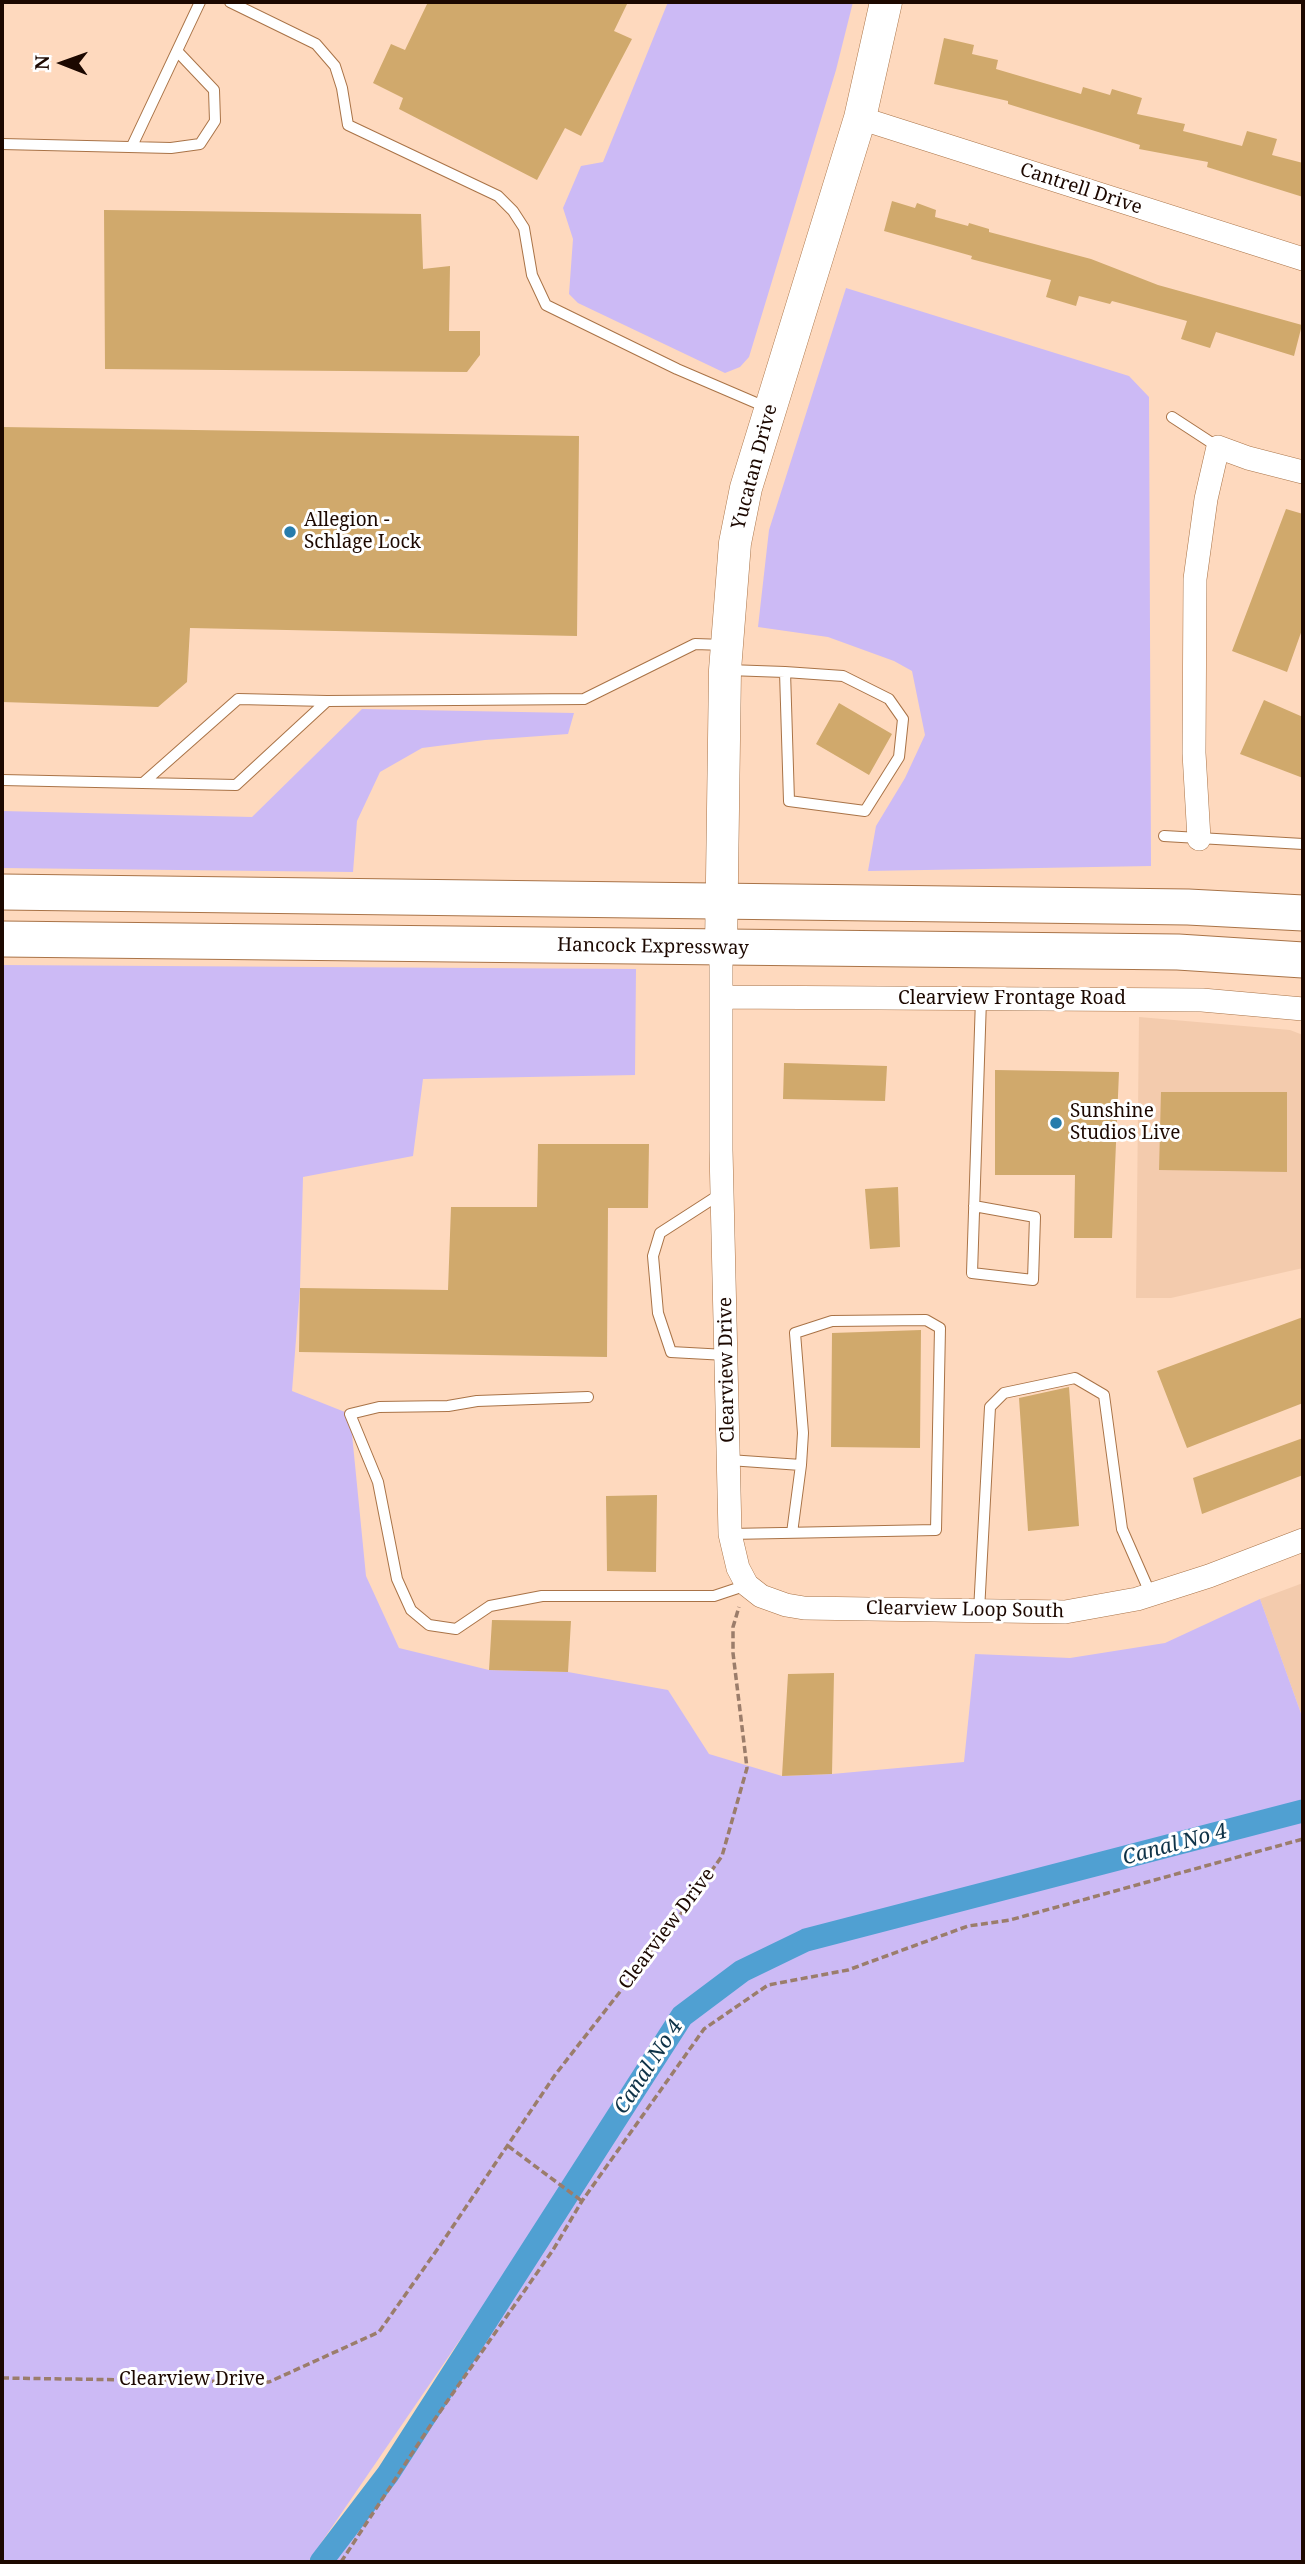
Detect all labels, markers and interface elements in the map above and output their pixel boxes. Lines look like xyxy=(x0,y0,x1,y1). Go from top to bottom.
north arrow xyxy=(28,28,98,98)
text: N xyxy=(29,55,55,70)
street label: Cantrell Drive xyxy=(1017,159,1145,219)
street label: Yucatan Drive xyxy=(727,402,783,532)
place label: Allegion - Schlage Lock xyxy=(304,510,421,554)
marker: Allegion - Schlage Lock xyxy=(282,524,298,540)
street label: Hancock Expressway xyxy=(557,934,749,960)
street label: Clearview Frontage Road xyxy=(898,988,1126,1010)
place label: Sunshine Studios Live xyxy=(1070,1101,1180,1145)
marker: Sunshine Studios Live xyxy=(1048,1115,1064,1131)
street label: Clearview Drive xyxy=(714,1297,740,1443)
street label: Clearview Loop South xyxy=(866,1597,1064,1623)
water label: Canal No 4 xyxy=(1120,1819,1230,1871)
street label: Clearview Drive xyxy=(614,1864,720,1994)
water label: Canal No 4 xyxy=(609,2015,689,2119)
street label: Clearview Drive xyxy=(119,2369,265,2391)

